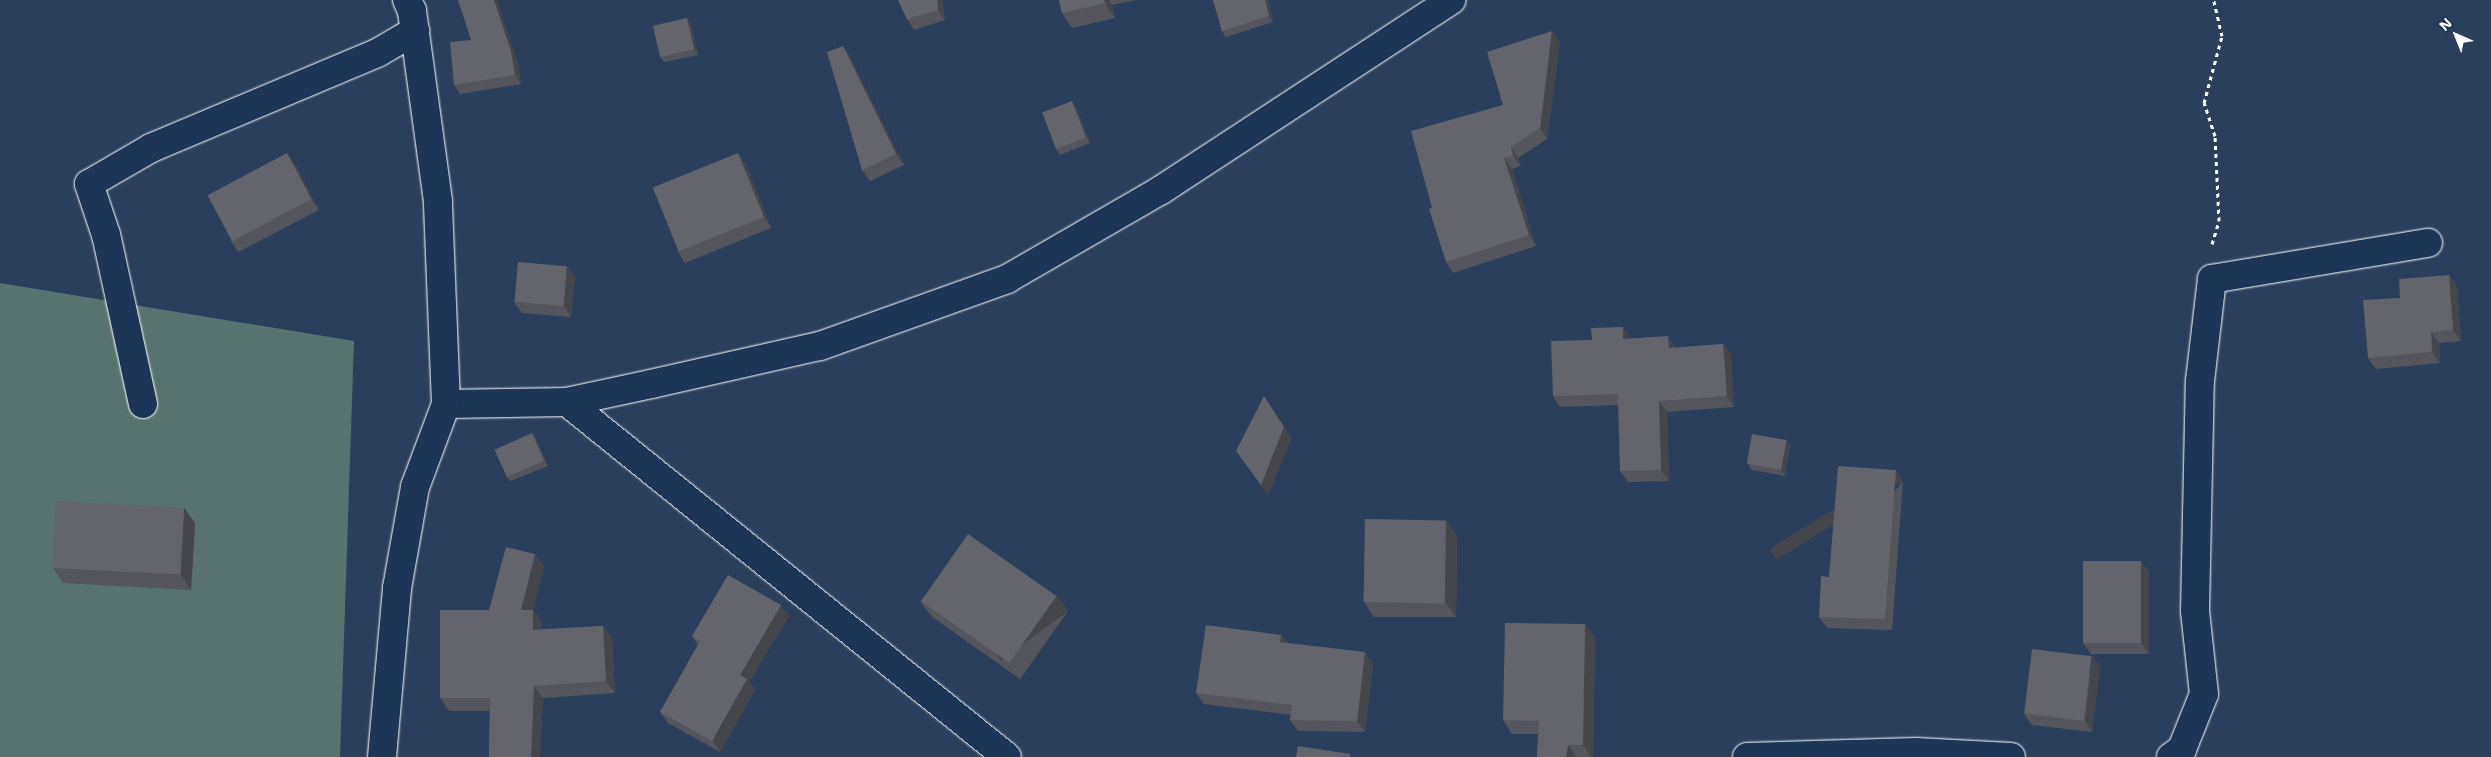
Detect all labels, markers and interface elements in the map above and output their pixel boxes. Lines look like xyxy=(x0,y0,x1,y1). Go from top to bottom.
north arrow xyxy=(2431,10,2481,60)
text: N xyxy=(2435,14,2456,35)

